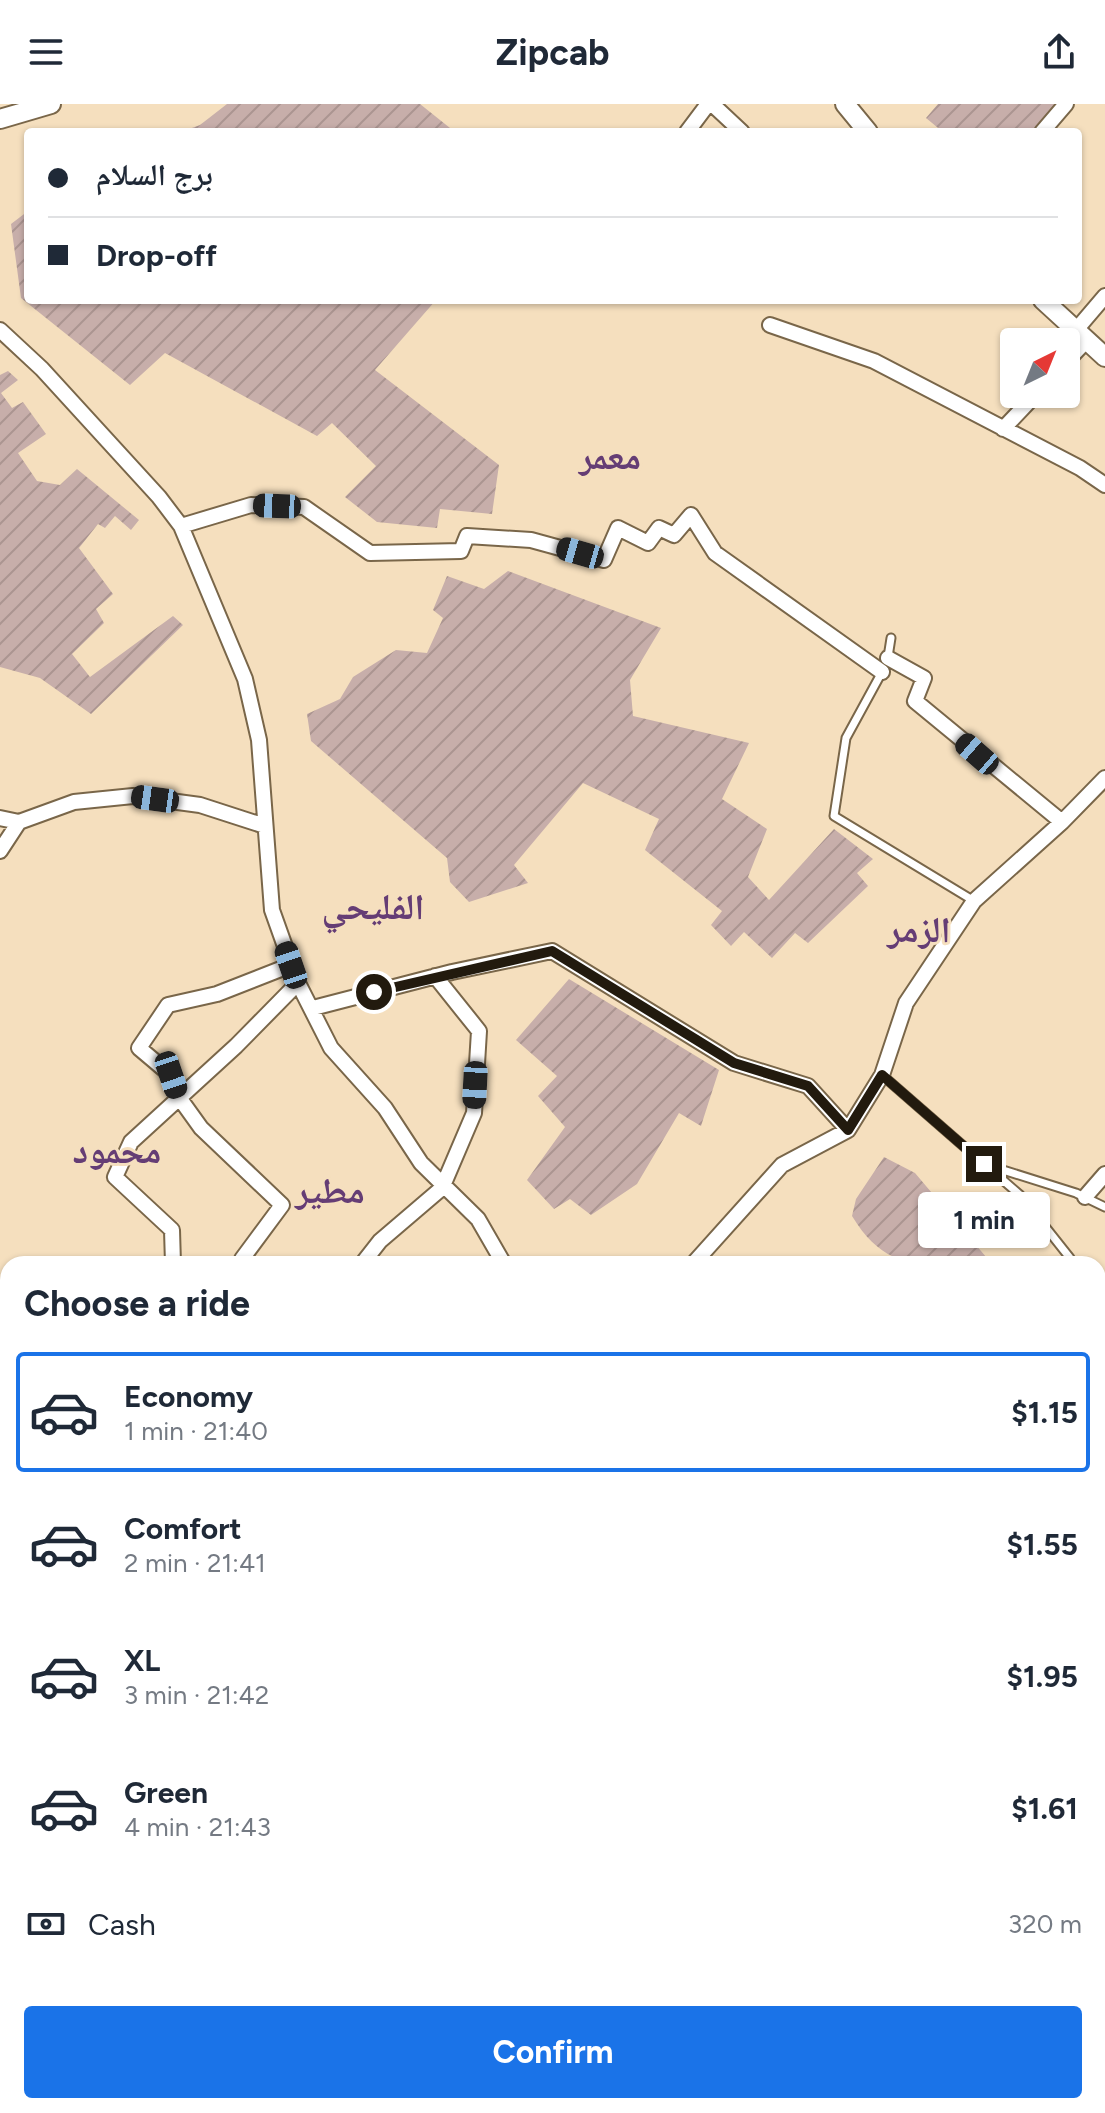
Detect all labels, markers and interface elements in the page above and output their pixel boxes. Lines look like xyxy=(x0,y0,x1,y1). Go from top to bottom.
icon: menu xyxy=(24,30,68,74)
icon: share xyxy=(1037,30,1081,74)
text: Zipcab xyxy=(495,31,610,74)
text: برج السلام xyxy=(96,156,213,193)
text: Drop-off xyxy=(96,237,217,274)
north arrow xyxy=(1000,328,1080,408)
map controls xyxy=(1000,328,1080,408)
district label: معمر xyxy=(577,435,641,478)
car xyxy=(253,493,301,519)
car xyxy=(554,535,606,571)
car xyxy=(951,729,1003,779)
car xyxy=(130,784,180,814)
district label: الفليحي xyxy=(321,885,425,934)
district label: الزمر xyxy=(885,908,951,951)
car xyxy=(272,938,310,992)
route start xyxy=(356,974,392,1010)
car xyxy=(152,1048,190,1102)
car xyxy=(462,1060,488,1110)
district label: محمود xyxy=(73,1129,161,1172)
route end xyxy=(966,1146,1002,1182)
district label: مطير xyxy=(293,1169,365,1212)
callout: 1 min xyxy=(918,1192,1050,1248)
text: 1 min xyxy=(953,1204,1015,1236)
text: Choose a ride xyxy=(24,1282,250,1325)
icon: car xyxy=(28,1376,100,1448)
text: Economy xyxy=(124,1378,253,1415)
text: $1.15 xyxy=(1011,1394,1078,1431)
text: 1 min · 21:40 xyxy=(124,1415,268,1447)
icon: car xyxy=(28,1508,100,1580)
text: Comfort xyxy=(124,1510,242,1547)
text: $1.55 xyxy=(1006,1526,1078,1563)
text: 2 min · 21:41 xyxy=(124,1547,266,1579)
icon: car xyxy=(28,1640,100,1712)
text: XL xyxy=(124,1642,160,1679)
text: $1.95 xyxy=(1006,1658,1078,1695)
text: 3 min · 21:42 xyxy=(124,1679,269,1711)
icon: car xyxy=(28,1772,100,1844)
text: Green xyxy=(124,1774,208,1811)
text: $1.61 xyxy=(1011,1790,1078,1827)
text: 4 min · 21:43 xyxy=(124,1811,271,1843)
icon: cash xyxy=(24,1902,68,1946)
text: Cash xyxy=(88,1906,156,1943)
text: 320 m xyxy=(1008,1908,1082,1940)
button: Confirm xyxy=(24,2006,1082,2098)

